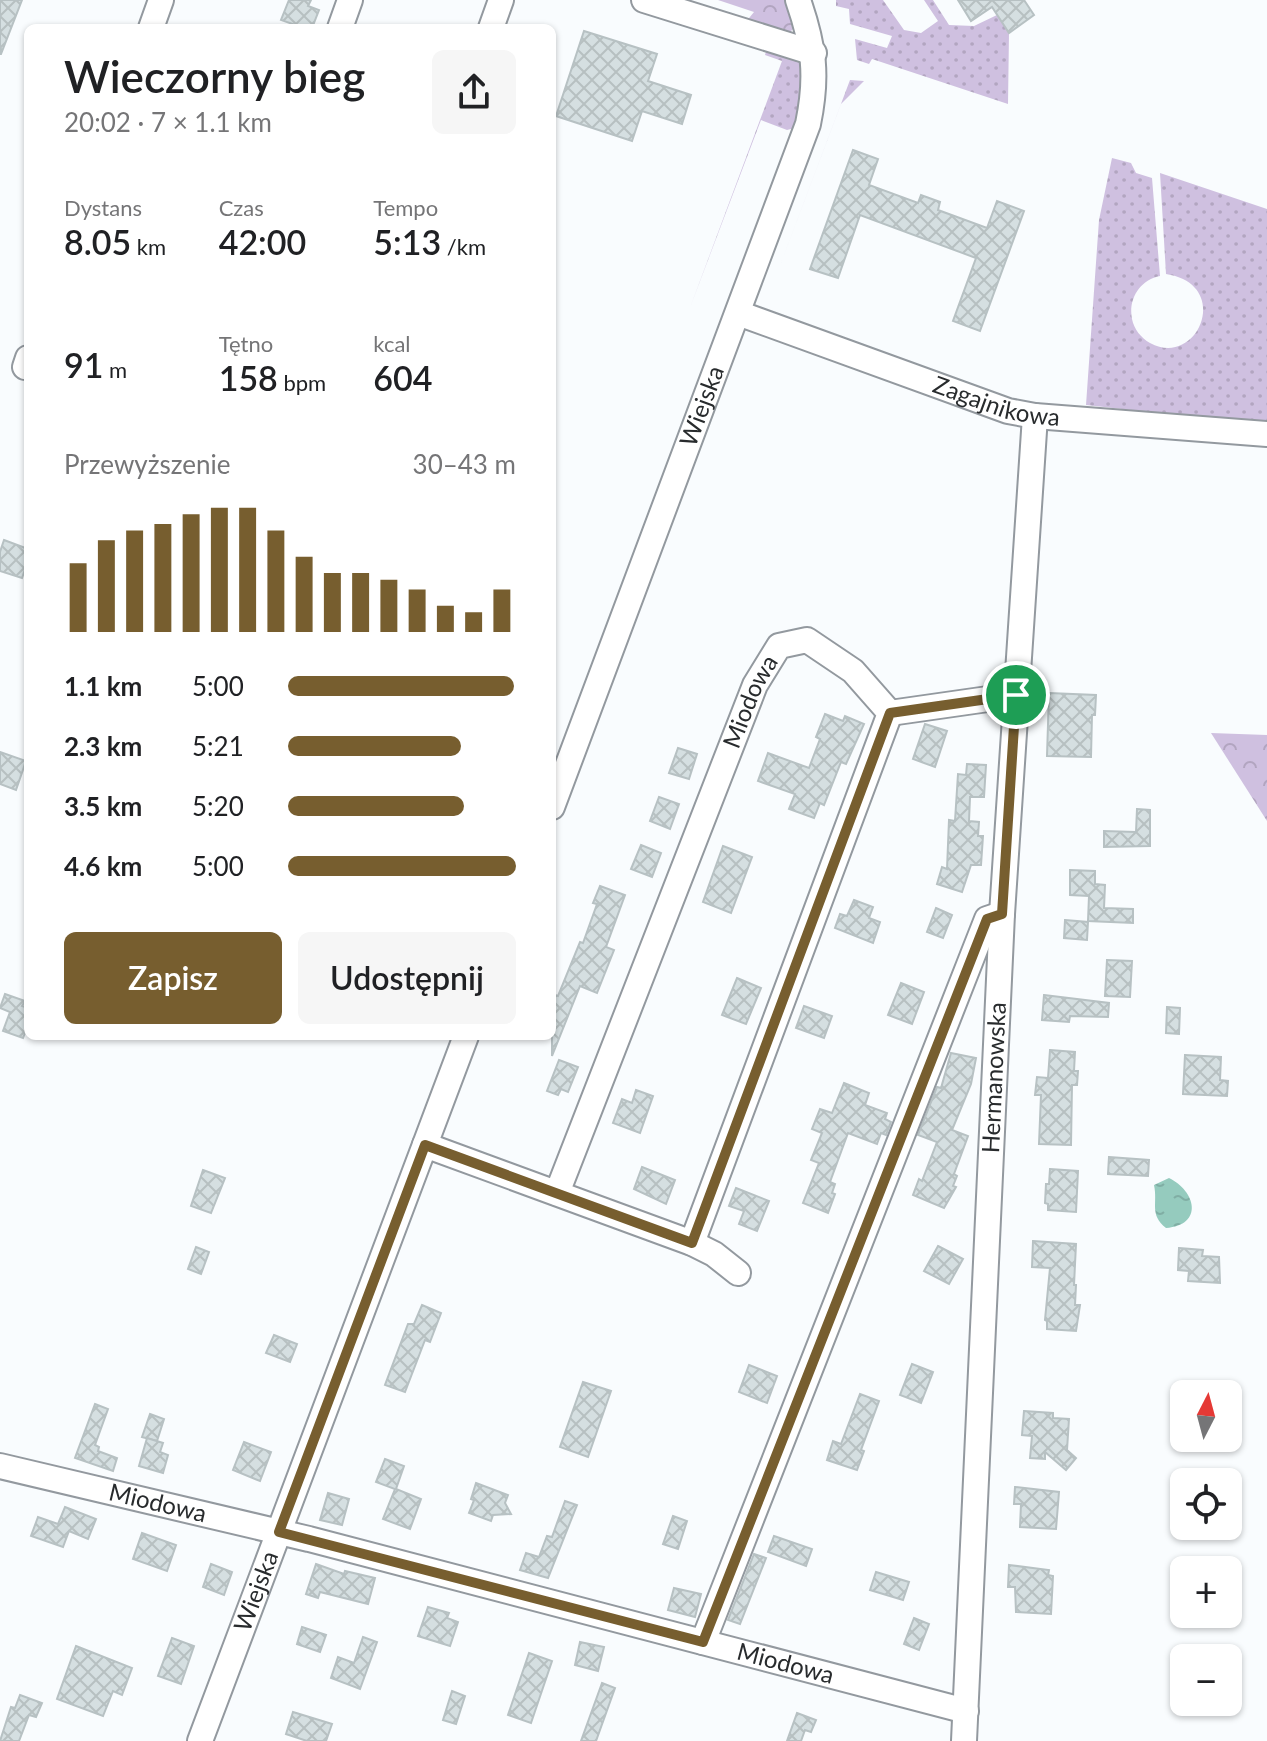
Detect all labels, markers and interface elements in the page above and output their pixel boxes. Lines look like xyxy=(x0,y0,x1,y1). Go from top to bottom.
text: Wieczorny bieg xyxy=(64,50,365,102)
button: share xyxy=(432,50,516,134)
text: 20:02 · 7 × 1.1 km xyxy=(64,106,272,138)
text: Dystans xyxy=(64,194,142,221)
text: Czas xyxy=(219,194,264,221)
text: Tempo xyxy=(373,194,438,221)
text: 8.05 xyxy=(64,221,131,262)
text: 42:00 xyxy=(219,221,306,262)
text: 5:13 xyxy=(373,221,441,262)
text: km xyxy=(131,233,166,260)
text: /km xyxy=(441,233,486,260)
text: Tętno xyxy=(219,330,273,357)
text: kcal xyxy=(373,330,411,357)
text: 91 xyxy=(64,344,103,385)
text: m xyxy=(103,356,127,383)
text: 158 xyxy=(219,357,278,398)
text: 604 xyxy=(373,357,433,398)
street label: Wiejska xyxy=(673,361,729,450)
text: bpm xyxy=(278,369,326,396)
street label: Zagajnikowa xyxy=(929,369,1061,431)
text: Przewyższenie xyxy=(64,448,230,480)
text: 30–43 m xyxy=(413,448,516,480)
street label: Miodowa xyxy=(716,649,783,752)
pin xyxy=(982,661,1050,729)
text: 1.1 km xyxy=(64,670,142,702)
text: 5:00 xyxy=(192,670,244,702)
icon: arrive xyxy=(994,673,1038,717)
text: 2.3 km xyxy=(64,730,142,762)
text: 5:21 xyxy=(192,730,244,762)
text: 3.5 km xyxy=(64,790,142,822)
text: 5:20 xyxy=(192,790,244,822)
text: 4.6 km xyxy=(64,850,142,882)
text: 5:00 xyxy=(192,850,244,882)
button: Zapisz xyxy=(64,932,282,1024)
button: Udostępnij xyxy=(298,932,516,1024)
street label: Hermanowska xyxy=(975,1001,1011,1154)
north arrow xyxy=(1170,1380,1242,1452)
map controls xyxy=(1170,1380,1242,1716)
button: locate xyxy=(1170,1468,1242,1540)
street label: Miodowa xyxy=(106,1476,210,1527)
street label: Wiejska xyxy=(227,1547,283,1635)
button: + xyxy=(1170,1556,1242,1628)
street label: Miodowa xyxy=(734,1636,837,1689)
button: − xyxy=(1170,1644,1242,1716)

